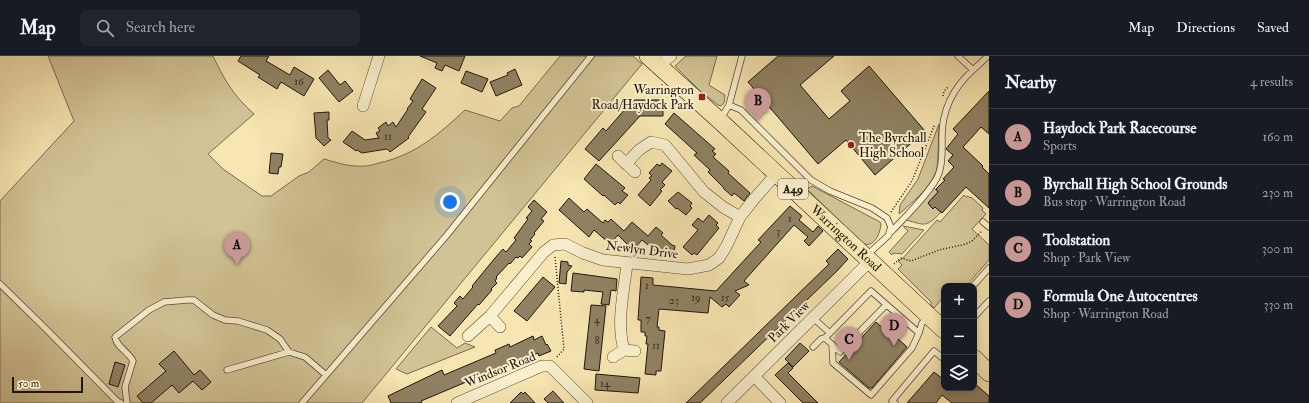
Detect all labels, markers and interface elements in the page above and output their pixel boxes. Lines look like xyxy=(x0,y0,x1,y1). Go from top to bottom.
search box xyxy=(80,10,360,46)
text: Map xyxy=(20,16,56,40)
icon: search xyxy=(94,17,116,39)
text: Search here xyxy=(126,18,195,37)
text: Map xyxy=(1128,19,1154,36)
text: Directions xyxy=(1176,19,1235,36)
text: Saved xyxy=(1257,19,1289,36)
text: Nearby xyxy=(1005,72,1056,93)
text: 4 results xyxy=(1250,74,1293,90)
house number: 16 xyxy=(294,75,305,88)
place label: Warrington Road/Haydock Park xyxy=(591,82,695,114)
pin: B xyxy=(745,88,771,121)
marker: Warrington Road/Haydock Park xyxy=(697,92,707,102)
text: Haydock Park Racecourse xyxy=(1043,119,1196,138)
text: A xyxy=(1014,129,1022,145)
text: 160 m xyxy=(1262,129,1293,145)
house number: 11 xyxy=(384,130,392,143)
place label: The Byrchall High School xyxy=(859,130,927,161)
text: Sports xyxy=(1043,138,1077,154)
marker: The Byrchall High School xyxy=(846,140,856,150)
text: Byrchall High School Grounds xyxy=(1043,175,1228,194)
road number: A49 xyxy=(778,179,808,199)
text: B xyxy=(1014,185,1022,201)
text: 230 m xyxy=(1262,185,1293,201)
your location xyxy=(440,192,460,212)
text: Bus stop · Warrington Road xyxy=(1043,194,1186,210)
street label: Warrington Road xyxy=(806,201,885,276)
house number: 1 xyxy=(788,212,792,225)
house number: 3 xyxy=(776,225,780,238)
text: Toolstation xyxy=(1043,231,1110,250)
pin: A xyxy=(224,232,250,265)
street label: Newlyn Drive xyxy=(605,238,680,263)
text: C xyxy=(1013,241,1023,257)
text: 300 m xyxy=(1262,241,1293,257)
text: Shop · Park View xyxy=(1043,250,1130,266)
house number: 1 xyxy=(645,279,649,292)
map controls xyxy=(941,283,977,391)
button: + xyxy=(941,283,977,319)
text: Formula One Autocentres xyxy=(1043,287,1198,306)
house number: 19 xyxy=(691,291,701,304)
house number: 15 xyxy=(721,291,730,304)
house number: 23 xyxy=(669,294,679,307)
street label: Park View xyxy=(765,297,814,346)
text: D xyxy=(1013,297,1023,313)
text: 330 m xyxy=(1264,297,1293,313)
text: Shop · Warrington Road xyxy=(1043,306,1169,322)
house number: 7 xyxy=(645,312,651,325)
house number: 4 xyxy=(594,313,601,326)
pin: D xyxy=(881,313,907,346)
button: − xyxy=(941,319,977,355)
pin: C xyxy=(836,327,862,360)
house number: 8 xyxy=(594,334,600,347)
house number: 11 xyxy=(652,339,660,352)
street label: Windsor Road xyxy=(461,348,538,392)
button: layers xyxy=(941,355,977,391)
scale bar xyxy=(12,375,83,394)
text: 50 m xyxy=(18,377,39,390)
house number: 14 xyxy=(600,377,611,390)

